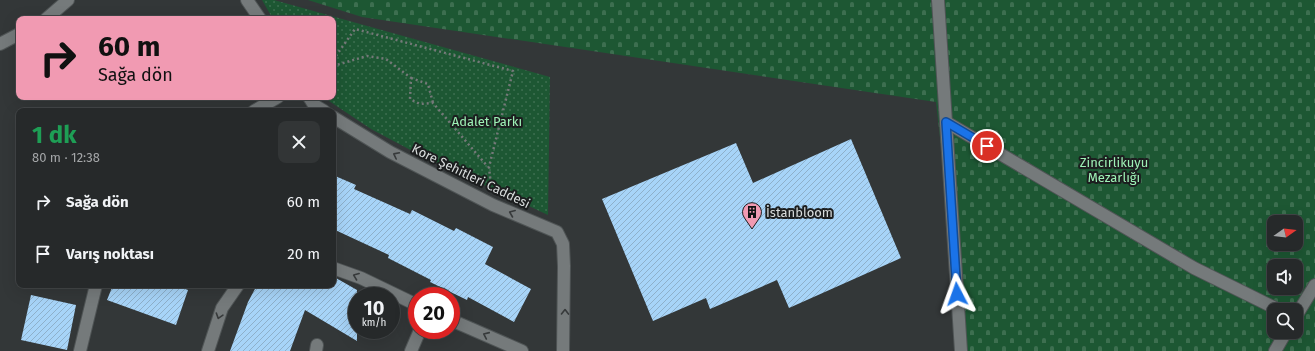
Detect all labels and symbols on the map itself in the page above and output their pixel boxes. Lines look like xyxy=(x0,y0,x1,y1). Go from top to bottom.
park label: Adalet Parkı xyxy=(452,114,522,129)
pin xyxy=(970,129,1004,163)
street label: Kore Şehitleri Caddesi xyxy=(409,141,533,211)
one-way arrow xyxy=(393,152,400,160)
park label: Zincirlikuyu Mezarlığı xyxy=(1080,155,1148,185)
building icon: İstanbloom xyxy=(741,201,763,229)
place label: İstanbloom xyxy=(766,205,833,220)
one-way arrow xyxy=(509,210,517,218)
north arrow xyxy=(1267,215,1303,251)
one-way arrow xyxy=(353,273,360,281)
position arrow xyxy=(936,273,978,315)
speed limit sign: 20 xyxy=(408,287,460,339)
one-way arrow xyxy=(561,309,569,315)
one-way arrow xyxy=(216,312,224,319)
one-way arrow xyxy=(483,332,490,340)

